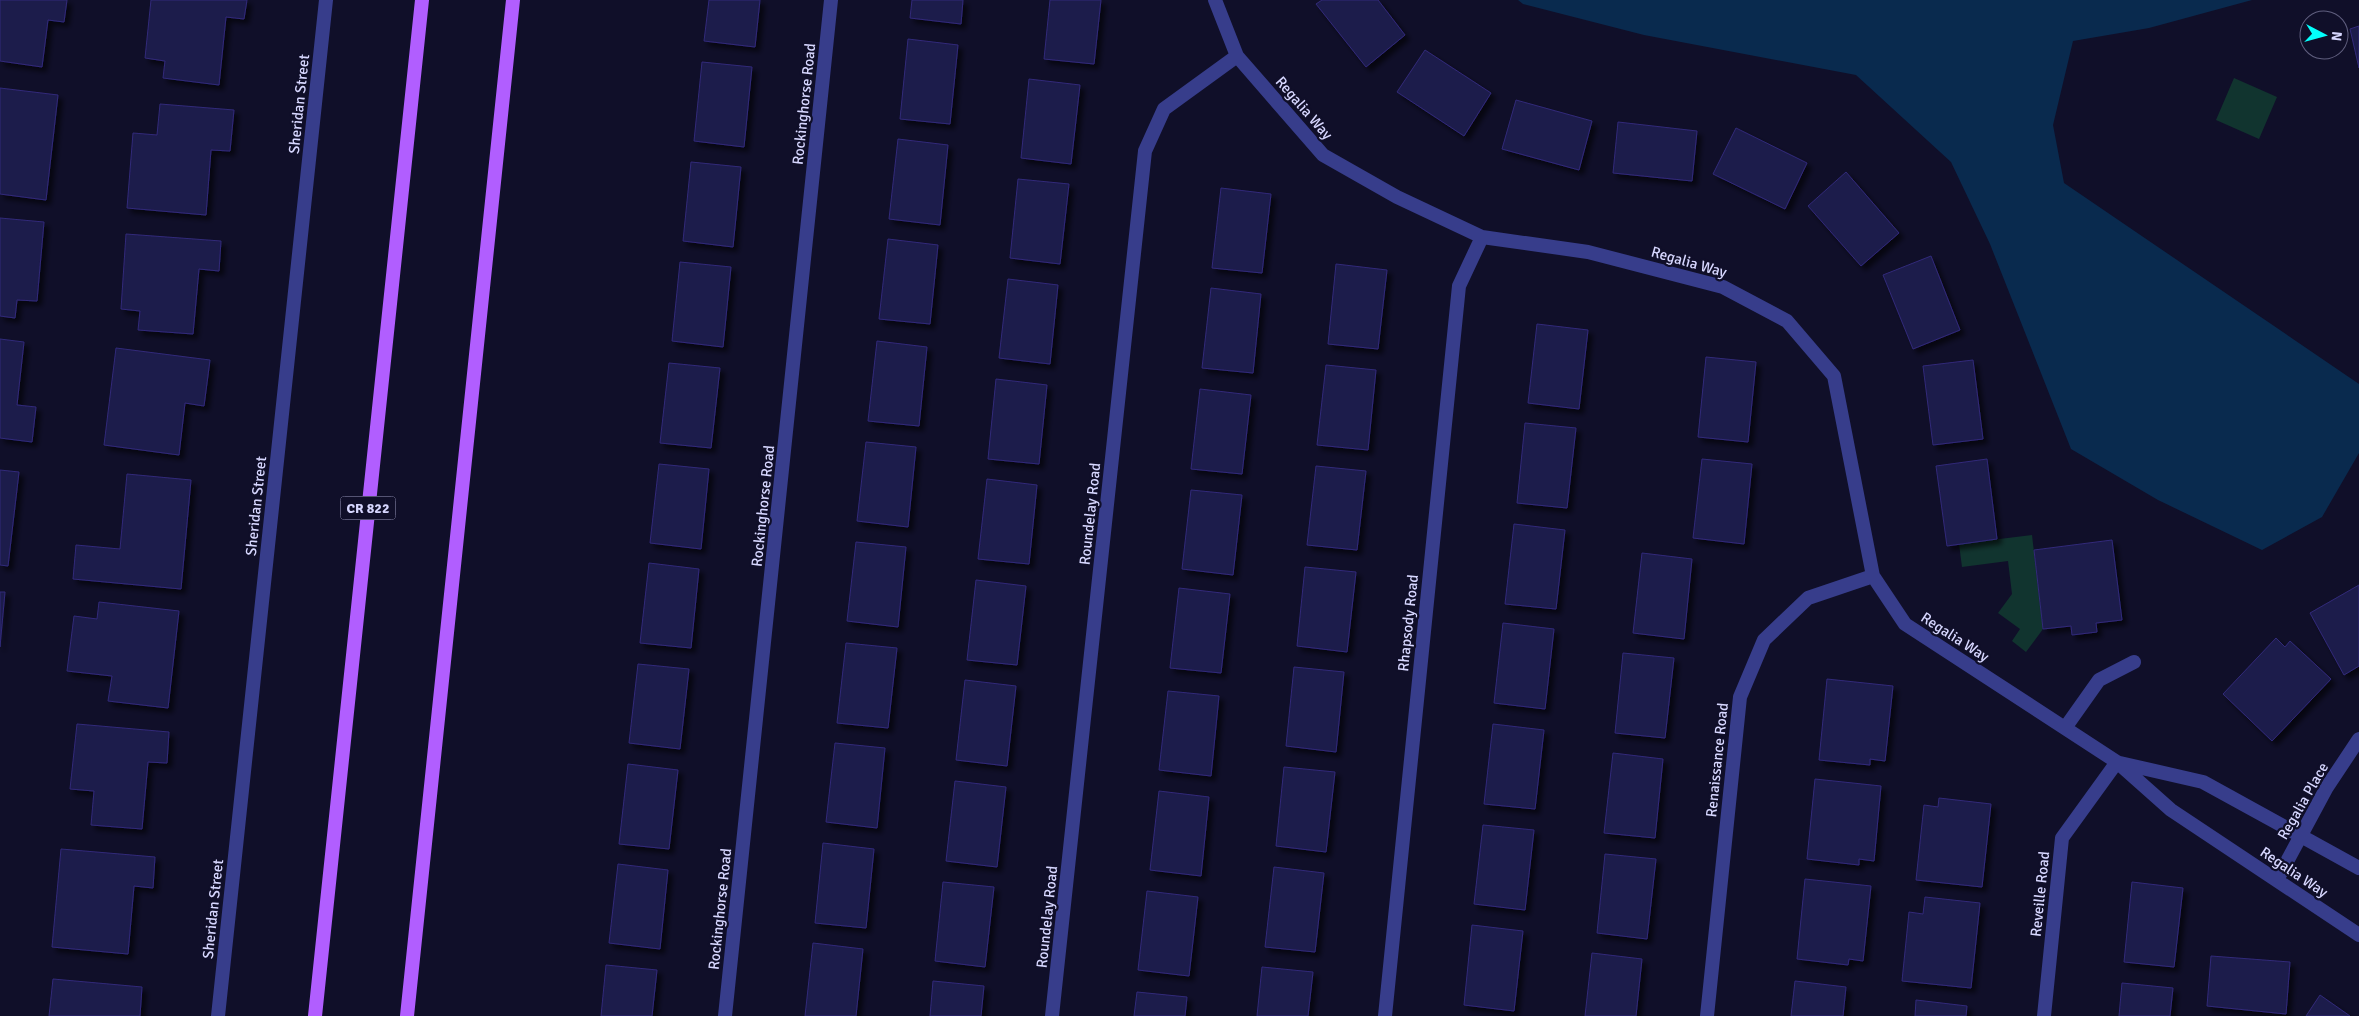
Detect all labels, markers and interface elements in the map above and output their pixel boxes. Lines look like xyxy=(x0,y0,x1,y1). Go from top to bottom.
north arrow xyxy=(2299,10,2349,60)
text: N xyxy=(2327,31,2345,42)
street label: Rockinghorse Road xyxy=(789,42,819,166)
street label: Sheridan Street xyxy=(285,53,313,155)
street label: Regalia Way xyxy=(1272,73,1336,143)
street label: Regalia Way xyxy=(1649,243,1729,281)
street label: Rockinghorse Road xyxy=(748,444,778,568)
street label: Sheridan Street xyxy=(242,455,270,557)
street label: Roundelay Road xyxy=(1076,462,1104,566)
road number: CR 822 xyxy=(340,496,396,520)
street label: Rhapsody Road xyxy=(1394,574,1422,672)
street label: Regalia Way xyxy=(1917,608,1993,666)
street label: Renaissance Road xyxy=(1702,702,1732,818)
street label: Regalia Place xyxy=(2274,759,2332,843)
street label: Regalia Way xyxy=(2257,843,2331,901)
street label: Rockinghorse Road xyxy=(705,847,735,971)
street label: Reveille Road xyxy=(2027,850,2053,938)
street label: Sheridan Street xyxy=(199,858,227,960)
street label: Roundelay Road xyxy=(1033,865,1061,969)

